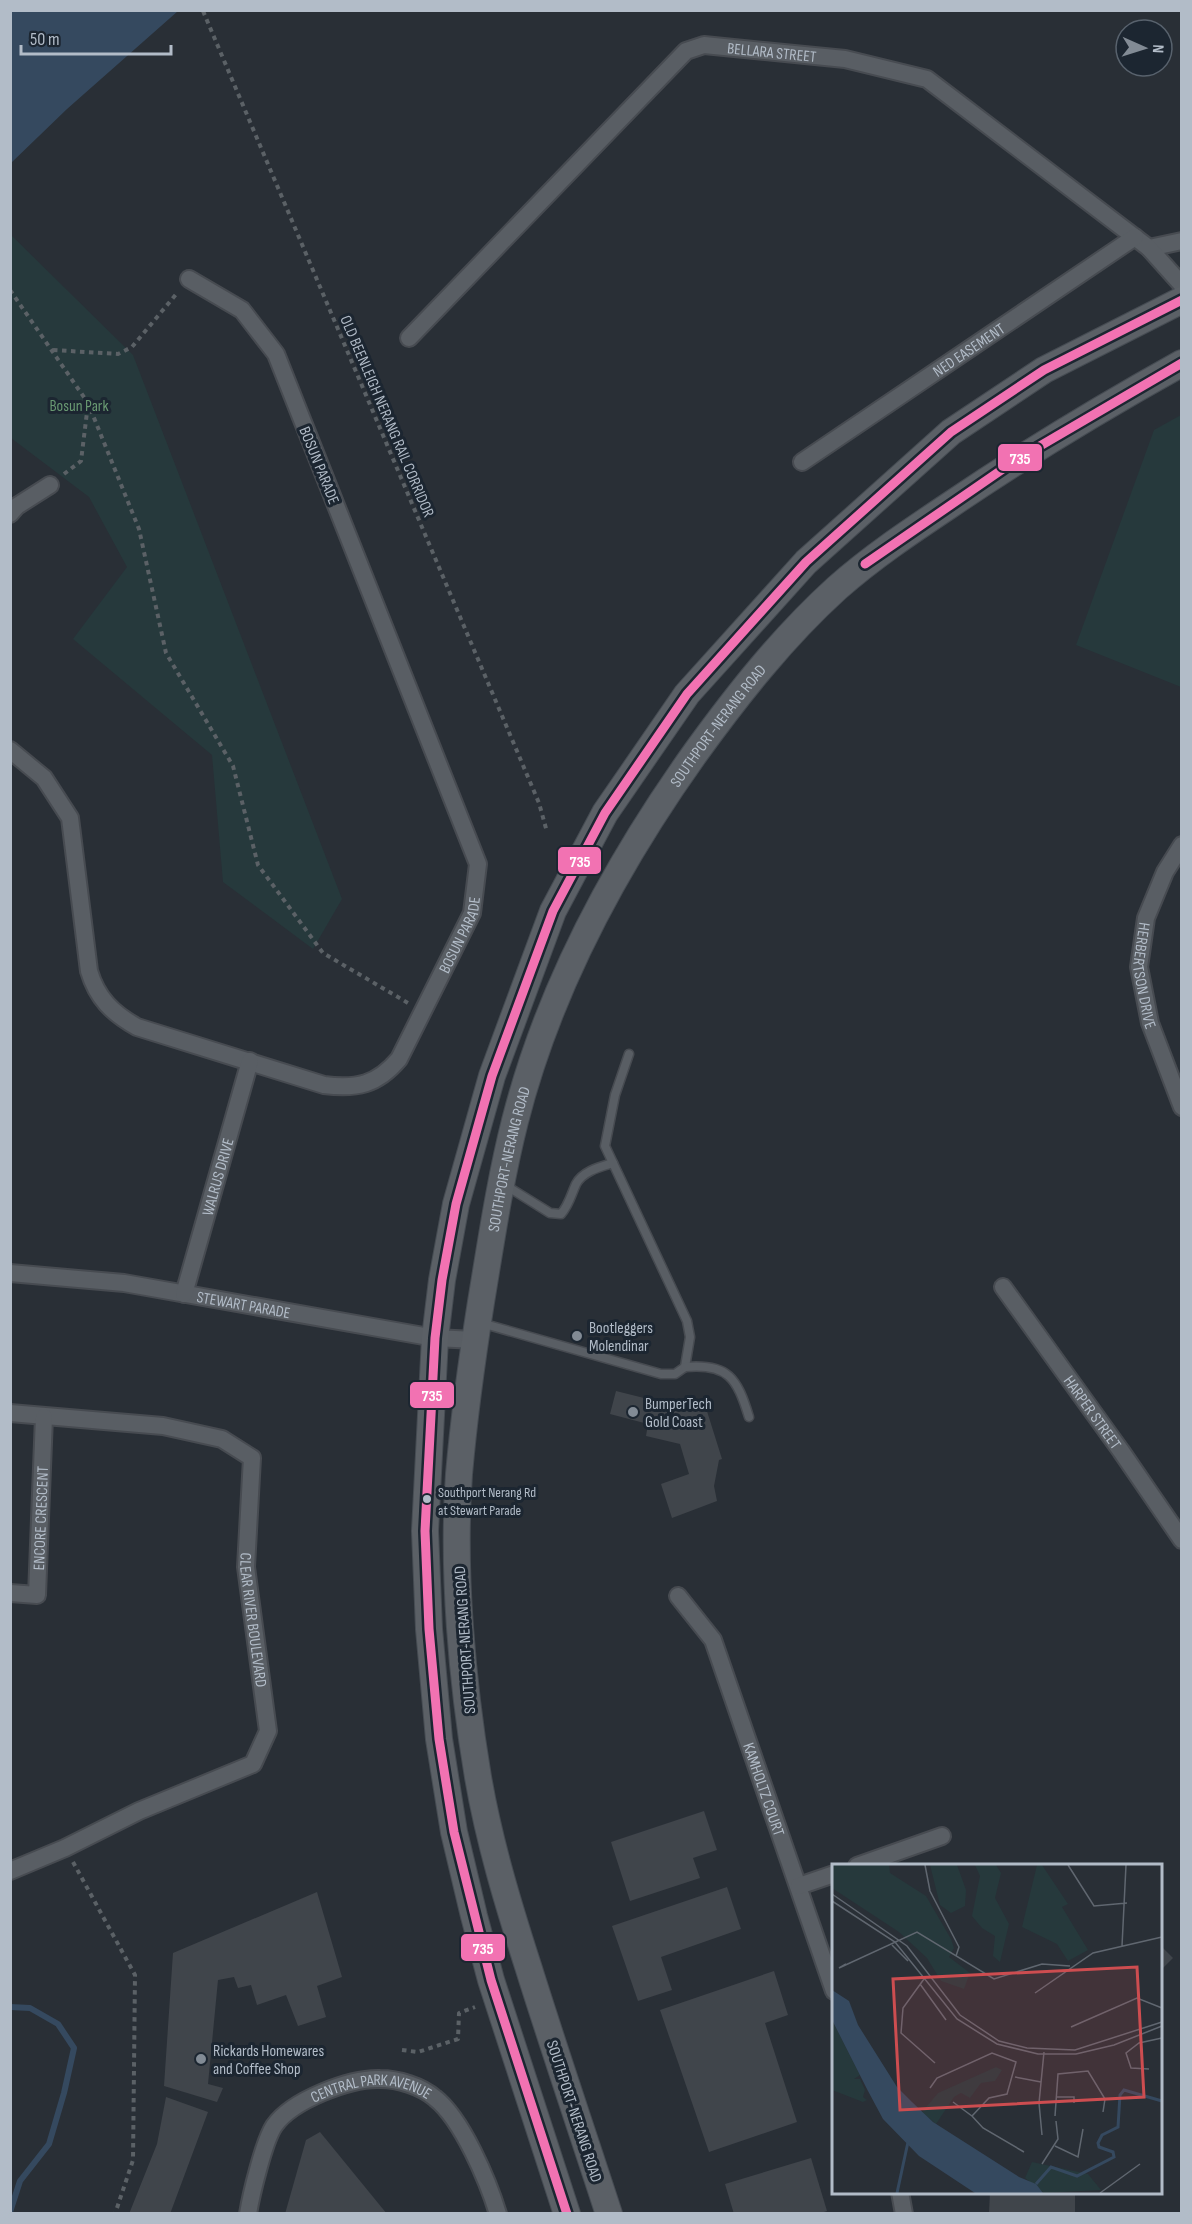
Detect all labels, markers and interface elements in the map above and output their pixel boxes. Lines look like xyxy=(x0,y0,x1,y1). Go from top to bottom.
scale bar xyxy=(21,18,171,56)
north arrow xyxy=(1114,18,1174,78)
text: 50 m xyxy=(30,29,60,50)
street label: BELLARA STREET xyxy=(726,39,818,67)
text: N xyxy=(1148,44,1167,53)
street label: OLD BEENLEIGH NERANG RAIL CORRIDOR xyxy=(335,313,438,520)
street label: NED EASEMENT xyxy=(930,319,1009,382)
park label: Bosun Park xyxy=(50,397,109,416)
street label: BOSUN PARADE xyxy=(294,424,343,507)
line badge: 735 xyxy=(997,443,1043,472)
text: 735 xyxy=(1009,450,1031,469)
street label: SOUTHPORT-NERANG ROAD xyxy=(667,661,771,791)
line badge: 735 xyxy=(557,846,602,875)
text: 735 xyxy=(569,853,591,872)
street label: BOSUN PARADE xyxy=(435,896,485,977)
street label: HERBERTSON DRIVE xyxy=(1128,921,1159,1032)
street label: SOUTHPORT-NERANG ROAD xyxy=(485,1084,535,1233)
street label: WALRUS DRIVE xyxy=(199,1136,239,1218)
street label: STEWART PARADE xyxy=(195,1288,292,1323)
place label: Bootleggers Molendinar xyxy=(589,1319,653,1356)
marker: Bootleggers Molendinar xyxy=(570,1329,584,1343)
street label: HARPER STREET xyxy=(1059,1372,1125,1454)
line badge: 735 xyxy=(409,1381,455,1409)
text: 735 xyxy=(421,1387,443,1406)
place label: BumperTech Gold Coast xyxy=(645,1395,712,1432)
marker: BumperTech Gold Coast xyxy=(626,1405,640,1419)
street label: ENCORE CRESCENT xyxy=(30,1465,53,1571)
place label: Southport Nerang Rd at Stewart Parade xyxy=(438,1484,536,1519)
marker: Southport Nerang Rd at Stewart Parade xyxy=(421,1493,433,1505)
street label: CLEAR RIVER BOULEVARD xyxy=(235,1552,270,1689)
street label: SOUTHPORT-NERANG ROAD xyxy=(451,1565,480,1714)
street label: KAMHOLTZ COURT xyxy=(738,1741,788,1839)
inset map xyxy=(832,1864,1162,2194)
line badge: 735 xyxy=(460,1933,506,1962)
text: 735 xyxy=(472,1940,494,1959)
street label: SOUTHPORT-NERANG ROAD xyxy=(542,2038,606,2185)
place label: Rickards Homewares and Coffee Shop xyxy=(213,2042,324,2079)
marker: Rickards Homewares and Coffee Shop xyxy=(194,2052,208,2066)
street label: CENTRAL PARK AVENUE xyxy=(308,2071,435,2107)

